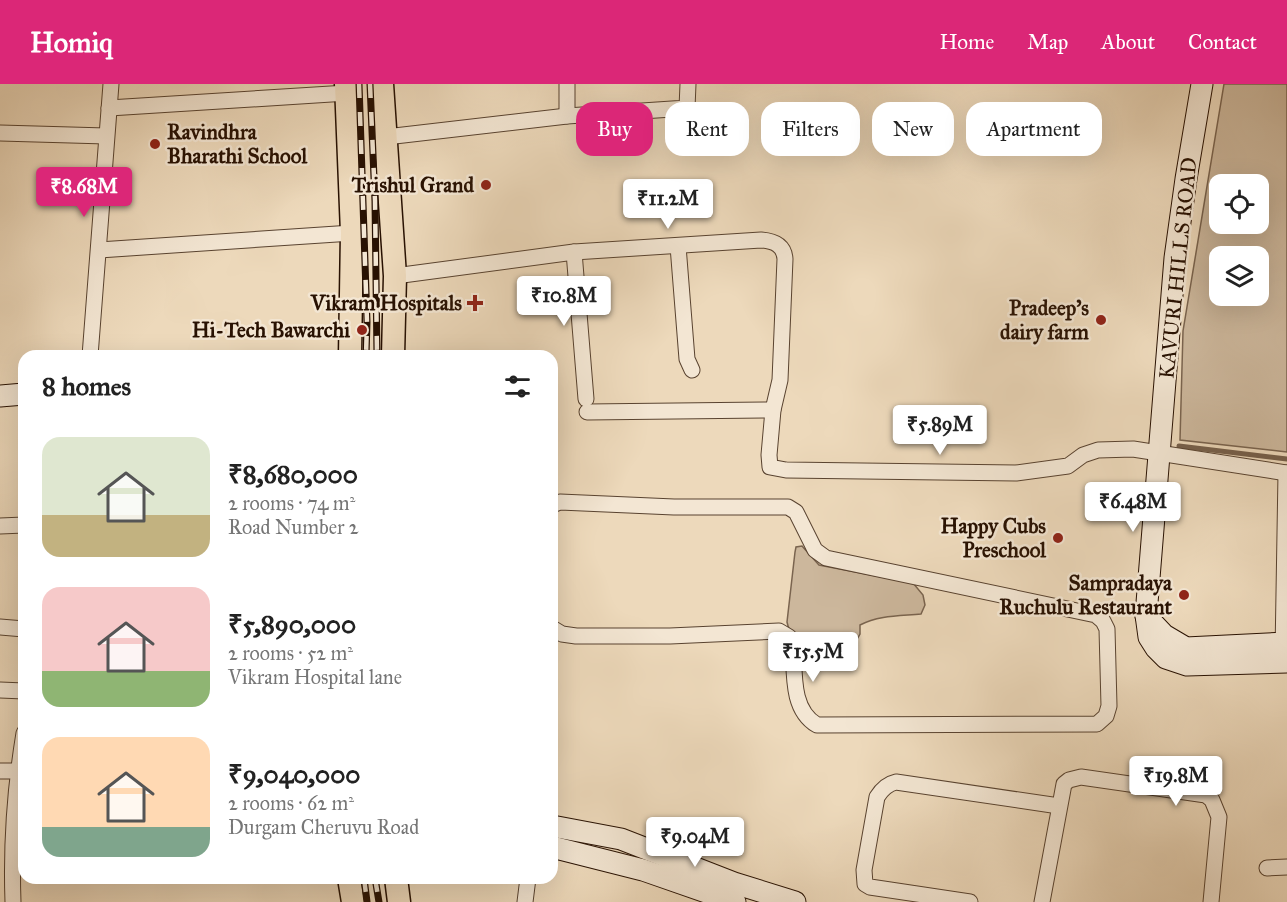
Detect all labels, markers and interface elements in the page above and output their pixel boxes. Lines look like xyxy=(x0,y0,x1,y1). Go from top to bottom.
text: Homiq xyxy=(30,25,113,60)
text: Home xyxy=(939,29,994,55)
text: Map xyxy=(1027,29,1068,55)
text: About xyxy=(1101,29,1155,55)
text: Contact xyxy=(1188,29,1257,55)
chip: Buy xyxy=(576,102,653,156)
chip: Rent xyxy=(665,102,749,156)
chip: Filters xyxy=(761,102,860,156)
chip: New xyxy=(872,102,954,156)
chip: Apartment xyxy=(966,102,1102,156)
place label: Ravindhra Bharathi School xyxy=(167,119,308,169)
marker: Ravindhra Bharathi School xyxy=(148,137,162,151)
street label: KAVURI HILLS ROAD xyxy=(1153,156,1203,380)
pin: ₹8.68M xyxy=(35,167,133,218)
place label: Trishul Grand xyxy=(351,172,474,198)
text: ₹8.68M xyxy=(50,174,118,198)
map controls xyxy=(1209,174,1269,306)
button: locate xyxy=(1209,174,1269,234)
marker: Trishul Grand xyxy=(479,178,493,192)
pin: ₹11.2M xyxy=(619,179,717,230)
text: ₹11.2M xyxy=(637,186,699,210)
button: layers xyxy=(1209,246,1269,306)
pin: ₹10.8M xyxy=(515,276,613,327)
text: ₹10.8M xyxy=(531,283,597,307)
place label: Vikram Hospitals xyxy=(310,290,462,316)
marker: Vikram Hospitals xyxy=(466,294,484,312)
place label: Pradeep's dairy farm xyxy=(1000,295,1089,345)
marker: Pradeep's dairy farm xyxy=(1094,313,1108,327)
place label: Hi-Tech Bawarchi xyxy=(192,317,350,343)
marker: Hi-Tech Bawarchi xyxy=(355,323,369,337)
text: 8 homes xyxy=(42,370,131,402)
icon: filters xyxy=(501,370,534,403)
pin: ₹5.89M xyxy=(891,405,989,456)
text: ₹5.89M xyxy=(907,412,973,436)
text: ₹8,680,000 xyxy=(228,458,358,490)
icon: home xyxy=(90,461,162,533)
pin: ₹6.48M xyxy=(1084,482,1182,533)
text: ₹6.48M xyxy=(1099,489,1167,513)
text: 2 rooms · 74 m² xyxy=(228,491,355,515)
place label: Happy Cubs Preschool xyxy=(940,513,1047,563)
text: Road Number 2 xyxy=(228,515,359,539)
marker: Happy Cubs Preschool xyxy=(1051,531,1065,545)
place label: Sampradaya Ruchulu Restaurant xyxy=(999,570,1173,620)
marker: Sampradaya Ruchulu Restaurant xyxy=(1177,588,1191,602)
text: ₹5,890,000 xyxy=(228,608,356,640)
icon: home xyxy=(90,611,162,683)
pin: ₹15.5M xyxy=(764,632,862,683)
text: ₹15.5M xyxy=(782,639,844,663)
text: 2 rooms · 52 m² xyxy=(228,641,353,665)
text: Vikram Hospital lane xyxy=(228,665,402,689)
pin: ₹19.8M xyxy=(1127,756,1225,807)
text: ₹9,040,000 xyxy=(228,758,360,790)
icon: home xyxy=(90,761,162,833)
text: ₹19.8M xyxy=(1143,763,1209,787)
text: 2 rooms · 62 m² xyxy=(228,791,354,815)
text: Durgam Cheruvu Road xyxy=(228,815,419,839)
pin: ₹9.04M xyxy=(646,817,744,868)
text: ₹9.04M xyxy=(660,824,730,848)

